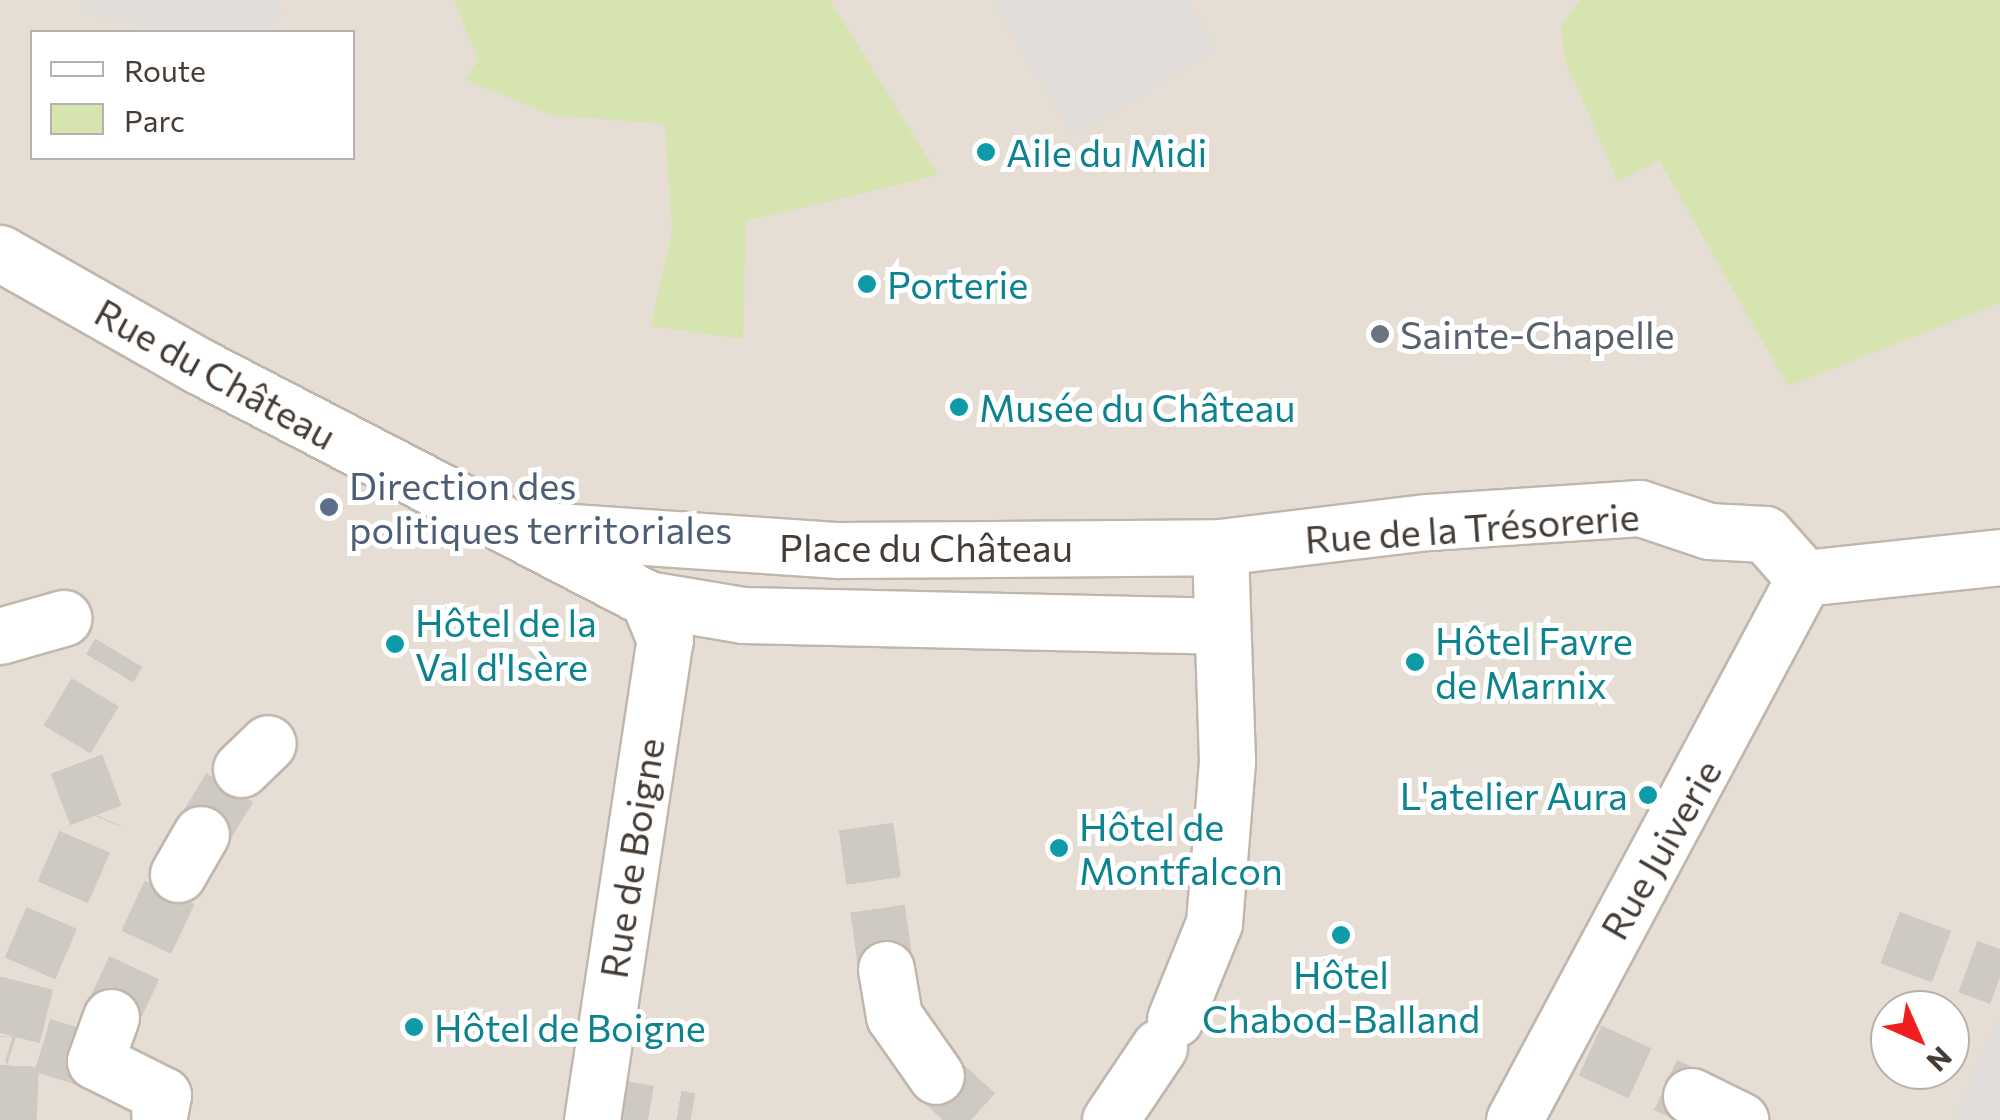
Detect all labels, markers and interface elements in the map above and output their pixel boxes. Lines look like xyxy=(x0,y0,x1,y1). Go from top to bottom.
legend xyxy=(30,30,355,160)
text: Route xyxy=(124,51,206,88)
text: Parc xyxy=(124,101,185,138)
place label: Aile du Midi xyxy=(1006,129,1207,175)
marker: Aile du Midi xyxy=(975,141,997,163)
place label: Porterie xyxy=(887,261,1028,307)
marker: Porterie xyxy=(856,273,878,295)
street label: Rue du Château xyxy=(88,288,344,458)
place label: Sainte-Chapelle xyxy=(1400,311,1675,357)
marker: Sainte-Chapelle xyxy=(1369,323,1391,345)
place label: Musée du Château xyxy=(979,384,1296,430)
marker: Musée du Château xyxy=(948,396,970,418)
place label: Direction des politiques territoriales xyxy=(349,462,732,552)
street label: Rue de la Trésorerie xyxy=(1303,493,1641,561)
marker: Direction des politiques territoriales xyxy=(318,496,340,518)
street label: Place du Château xyxy=(779,524,1073,570)
place label: Hôtel de la Val d'Isère xyxy=(415,599,597,688)
place label: Hôtel Favre de Marnix xyxy=(1435,617,1633,706)
marker: Hôtel de la Val d'Isère xyxy=(384,633,406,655)
marker: Hôtel Favre de Marnix xyxy=(1404,651,1426,673)
street label: Rue de Boigne xyxy=(590,735,672,981)
street label: Rue Juiverie xyxy=(1590,751,1730,947)
place label: L'atelier Aura xyxy=(1400,772,1628,818)
marker: L'atelier Aura xyxy=(1637,784,1659,806)
place label: Hôtel de Montfalcon xyxy=(1079,803,1283,892)
marker: Hôtel de Montfalcon xyxy=(1048,837,1070,859)
marker: Hôtel Chabod-Balland xyxy=(1330,924,1352,946)
place label: Hôtel Chabod-Balland xyxy=(1202,951,1480,1040)
north arrow xyxy=(1870,990,1970,1090)
place label: Hôtel de Boigne xyxy=(434,1004,706,1050)
marker: Hôtel de Boigne xyxy=(403,1016,425,1038)
text: N xyxy=(1920,1040,1959,1079)

